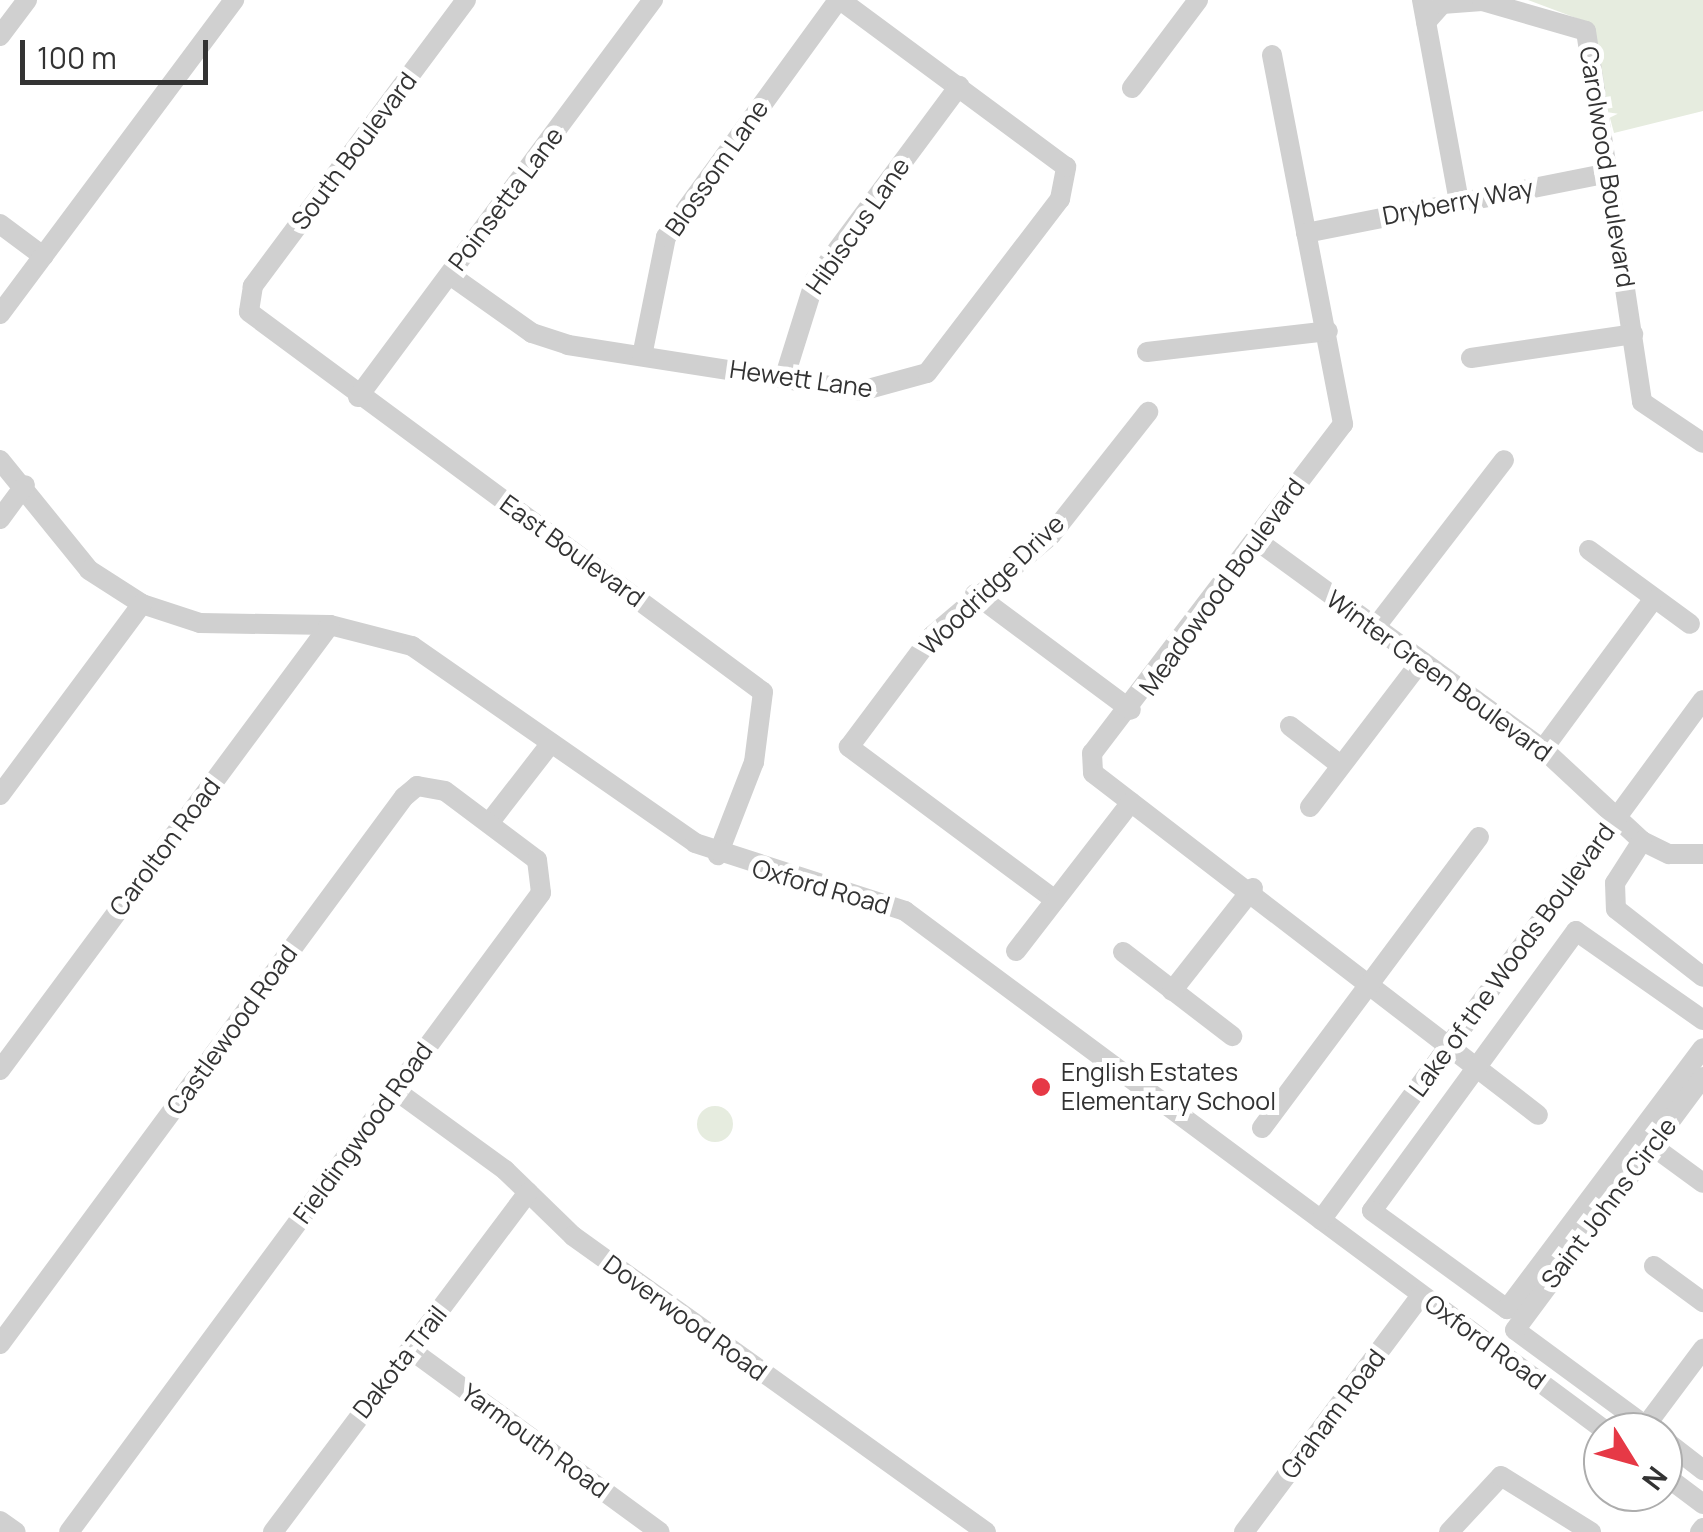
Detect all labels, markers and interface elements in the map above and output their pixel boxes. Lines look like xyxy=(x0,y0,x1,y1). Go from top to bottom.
scale bar xyxy=(25,20,212,82)
text: 100 m xyxy=(37,37,117,78)
street label: Carolwood Boulevard xyxy=(1573,44,1641,290)
street label: South Boulevard xyxy=(285,66,423,236)
street label: Blossom Lane xyxy=(659,94,775,242)
street label: Poinsetta Lane xyxy=(442,121,570,277)
street label: Hibiscus Lane xyxy=(800,152,916,300)
street label: Dryberry Way xyxy=(1380,173,1536,231)
street label: Hewett Lane xyxy=(728,354,874,404)
street label: Meadowood Boulevard xyxy=(1133,473,1311,701)
street label: East Boulevard xyxy=(494,489,650,613)
street label: Woodridge Drive xyxy=(914,509,1070,661)
street label: Winter Green Boulevard xyxy=(1321,584,1557,768)
street label: Carolton Road xyxy=(104,772,226,922)
street label: Lake of the Woods Boulevard xyxy=(1403,818,1621,1102)
street label: Oxford Road xyxy=(749,853,893,921)
street label: Castlewood Road xyxy=(160,939,304,1121)
street label: Fieldingwood Road xyxy=(287,1037,439,1229)
place label: English Estates Elementary School xyxy=(1061,1058,1276,1117)
marker: English Estates Elementary School xyxy=(1030,1076,1052,1098)
street label: Saint Johns Circle xyxy=(1535,1112,1683,1294)
street label: Doverwood Road xyxy=(598,1249,772,1387)
street label: Oxford Road xyxy=(1419,1288,1551,1396)
street label: Dakota Trail xyxy=(347,1300,453,1424)
street label: Graham Road xyxy=(1275,1343,1391,1485)
street label: Yarmouth Road xyxy=(456,1378,614,1504)
north arrow xyxy=(1583,1412,1683,1512)
text: N xyxy=(1634,1459,1677,1498)

